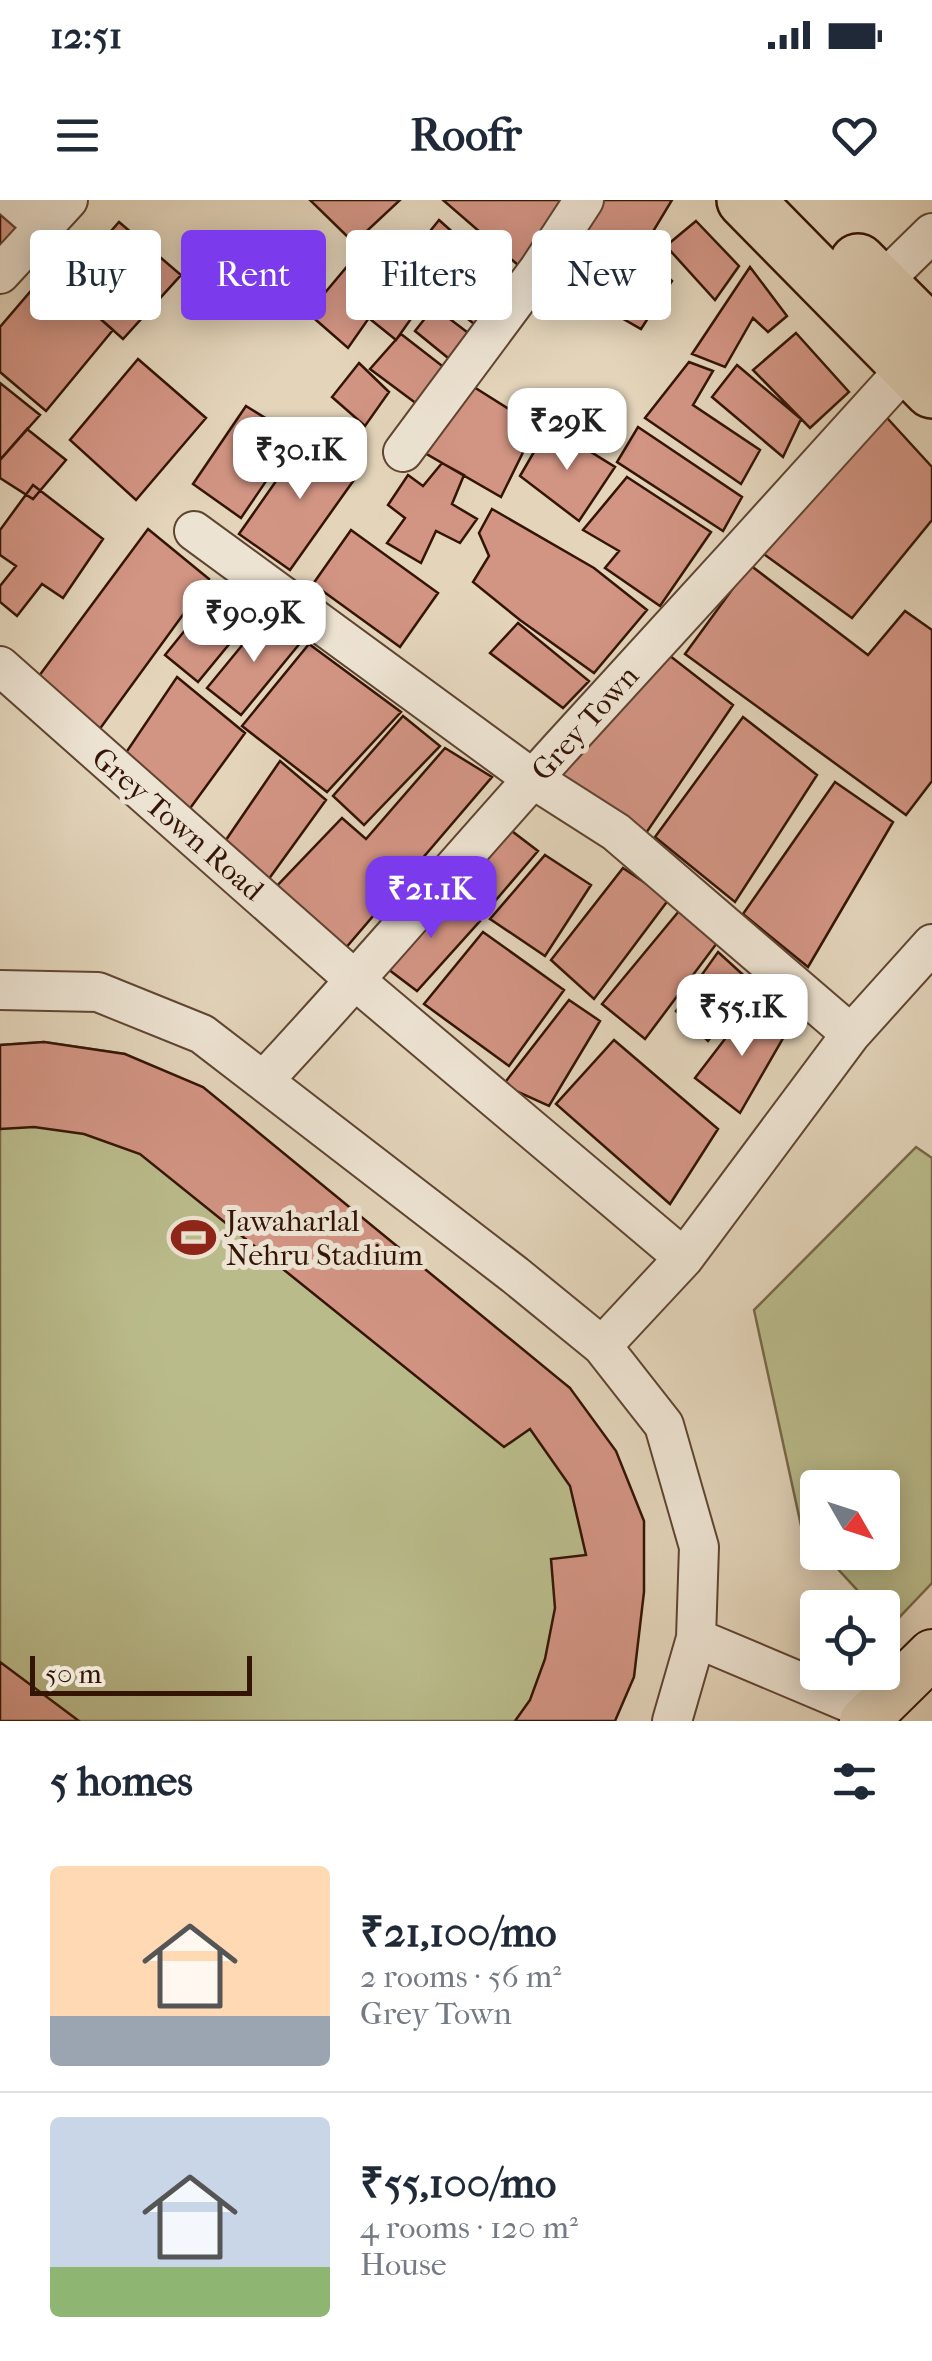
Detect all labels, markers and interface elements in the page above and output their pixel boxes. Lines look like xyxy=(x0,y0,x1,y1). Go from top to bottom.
text: 12:51 xyxy=(50,13,122,58)
icon: menu xyxy=(50,108,105,163)
icon: heart xyxy=(827,108,882,163)
text: Roofr xyxy=(410,109,522,162)
chip: Buy xyxy=(30,230,161,320)
chip: Rent xyxy=(181,230,326,320)
chip: Filters xyxy=(346,230,512,320)
chip: New xyxy=(532,230,671,320)
pin: ₹29K xyxy=(508,388,626,473)
text: ₹29K xyxy=(530,402,604,439)
pin: ₹30.1K xyxy=(219,417,381,502)
text: ₹30.1K xyxy=(255,431,345,468)
pin: ₹90.9K xyxy=(173,580,335,665)
text: ₹90.9K xyxy=(205,594,303,631)
street label: Grey Town xyxy=(525,658,646,788)
street label: Grey Town Road xyxy=(85,740,271,909)
pin: ₹21.1K xyxy=(350,856,512,941)
text: ₹21.1K xyxy=(387,870,475,907)
pin: ₹55.1K xyxy=(661,974,823,1059)
text: ₹55.1K xyxy=(699,988,785,1025)
place label: Jawaharlal Nehru Stadium xyxy=(224,1204,423,1273)
sports icon: Jawaharlal Nehru Stadium xyxy=(169,1214,217,1262)
north arrow xyxy=(800,1470,900,1570)
map controls xyxy=(800,1470,900,1690)
button: locate xyxy=(800,1590,900,1690)
scale bar xyxy=(30,1651,252,1696)
text: 50 m xyxy=(45,1657,102,1690)
icon: filters xyxy=(827,1754,882,1809)
text: 5 homes xyxy=(50,1757,193,1806)
icon: home xyxy=(130,1906,250,2026)
text: ₹21,100/mo xyxy=(360,1908,557,1957)
text: 2 rooms · 56 m² xyxy=(360,1958,561,1995)
text: Grey Town xyxy=(360,1995,512,2032)
icon: home xyxy=(130,2157,250,2277)
text: ₹55,100/mo xyxy=(360,2159,556,2208)
text: 4 rooms · 120 m² xyxy=(360,2209,578,2246)
text: House xyxy=(360,2246,447,2283)

